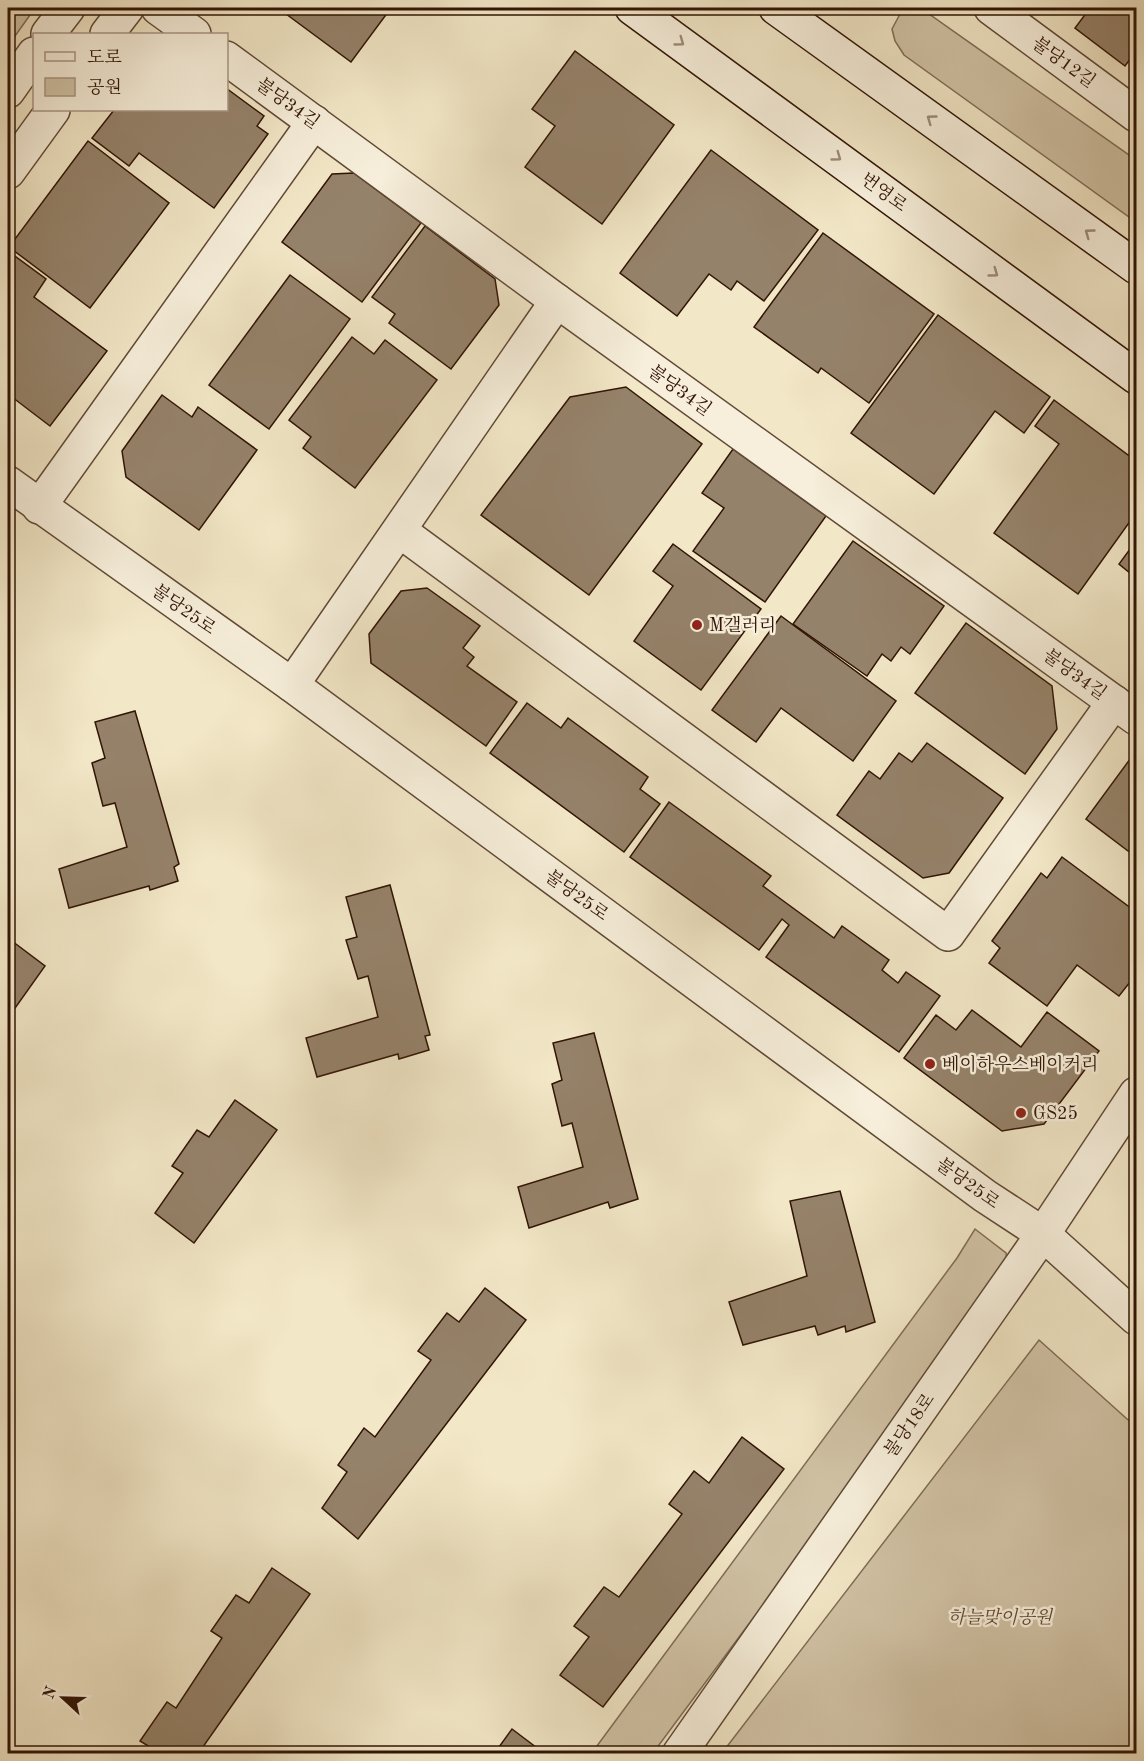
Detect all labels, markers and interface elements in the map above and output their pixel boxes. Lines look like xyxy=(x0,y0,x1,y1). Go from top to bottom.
street label: 불당12길 xyxy=(1029,32,1099,92)
legend xyxy=(33,33,228,111)
one-way arrow xyxy=(673,35,684,46)
text: 도로 xyxy=(87,49,122,67)
street label: 불당34길 xyxy=(253,73,323,133)
text: 공원 xyxy=(87,78,122,97)
one-way arrow xyxy=(926,115,937,126)
one-way arrow xyxy=(830,150,841,161)
street label: 번영로 xyxy=(857,169,910,215)
one-way arrow xyxy=(1085,229,1096,240)
one-way arrow xyxy=(987,266,998,277)
street label: 불당34길 xyxy=(645,360,715,420)
street label: 불당25로 xyxy=(148,580,220,638)
place label: M갤러리 xyxy=(709,616,776,635)
marker: M갤러리 xyxy=(690,618,704,632)
street label: 불당34길 xyxy=(1040,644,1110,704)
street label: 불당25로 xyxy=(542,865,612,925)
place label: 베이하우스베이커리 xyxy=(942,1055,1099,1074)
marker: 베이하우스베이커리 xyxy=(923,1057,937,1071)
place label: GS25 xyxy=(1033,1105,1078,1123)
marker: GS25 xyxy=(1014,1106,1028,1120)
street label: 불당25로 xyxy=(933,1153,1003,1213)
street label: 불당18로 xyxy=(880,1389,938,1461)
park label: 하늘맞이공원 xyxy=(948,1607,1054,1627)
north arrow xyxy=(33,1668,93,1728)
text: N xyxy=(41,1684,61,1702)

